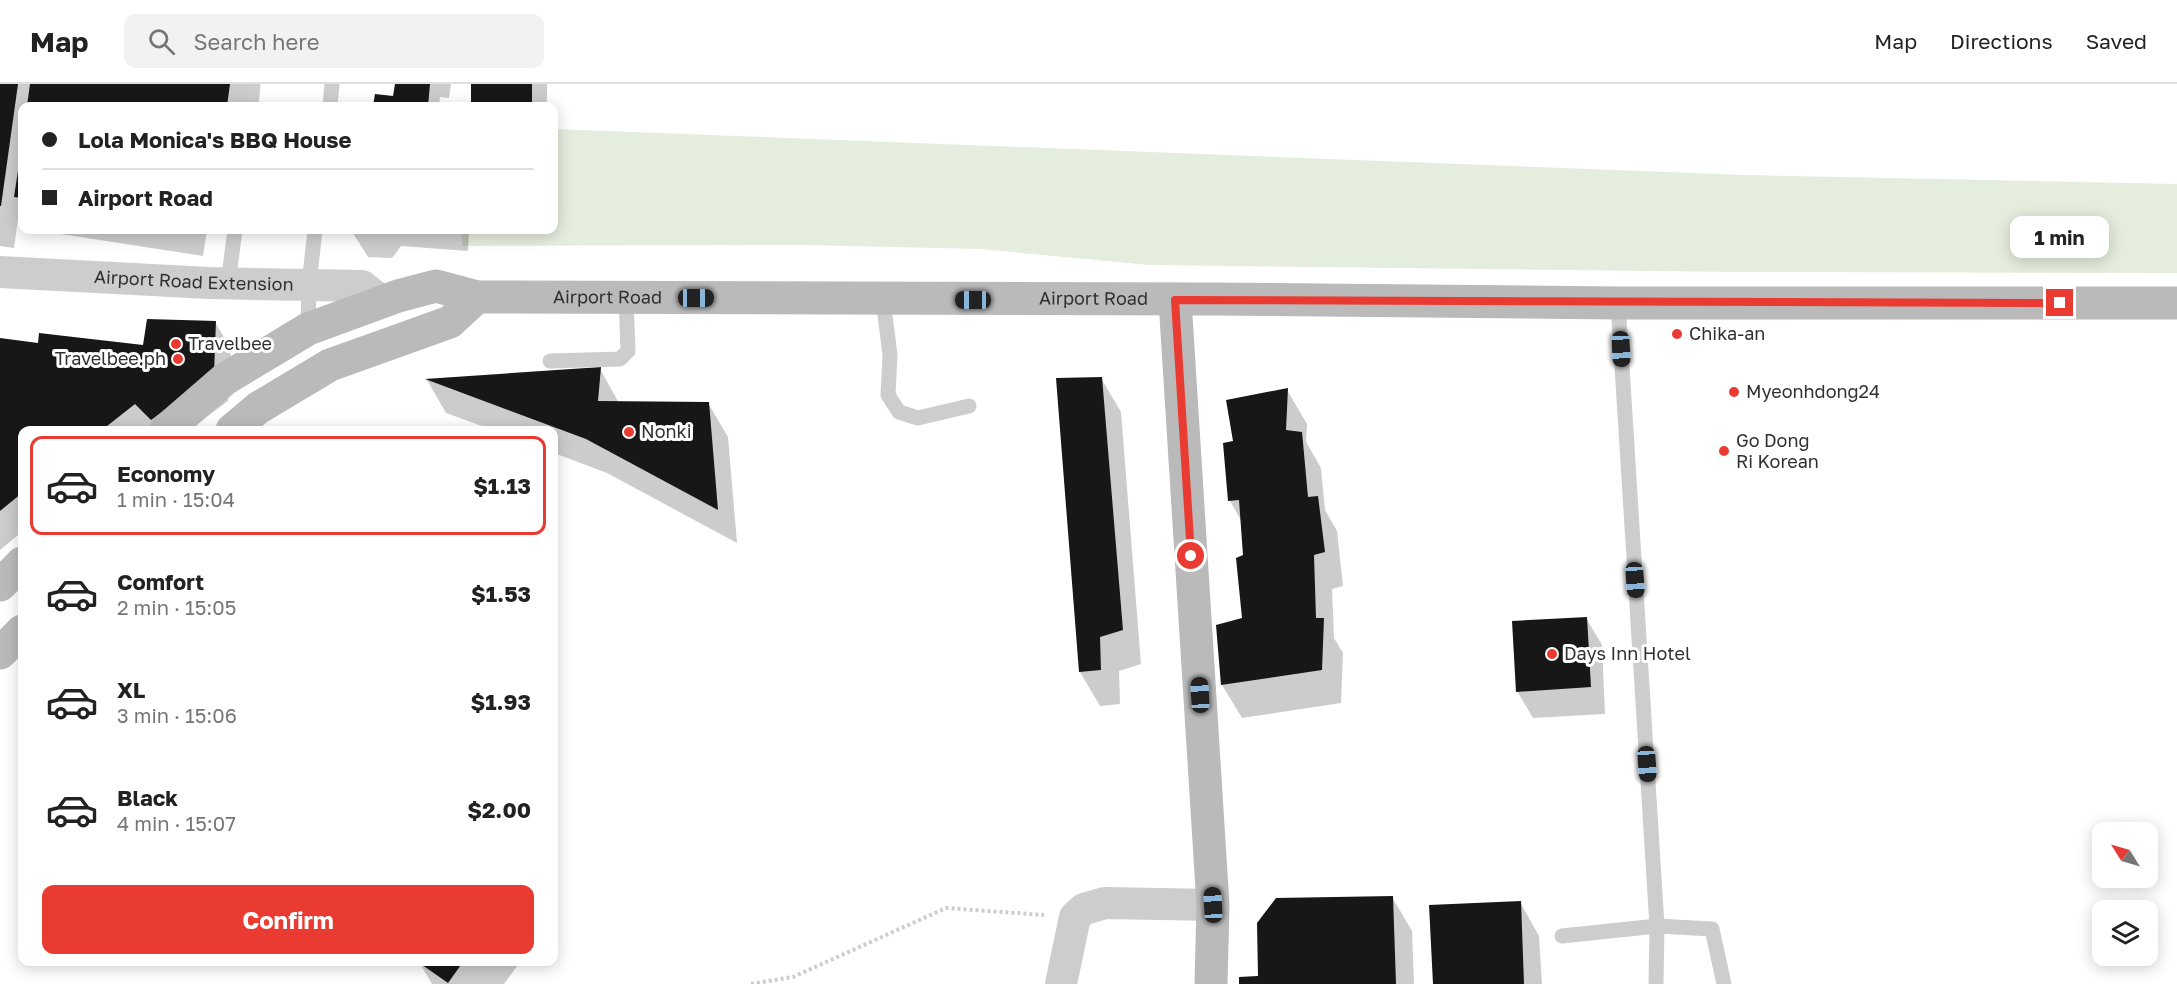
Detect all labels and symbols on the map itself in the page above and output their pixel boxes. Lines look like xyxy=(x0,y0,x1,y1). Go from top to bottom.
callout: 1 min xyxy=(2010,216,2110,258)
street label: Airport Road Extension xyxy=(93,265,294,295)
street label: Airport Road xyxy=(553,285,662,308)
street label: Airport Road xyxy=(1039,287,1148,309)
car xyxy=(678,289,714,307)
route end xyxy=(2046,289,2073,316)
car xyxy=(955,291,991,309)
place label: Chika-an xyxy=(1689,322,1765,344)
marker: Chika-an xyxy=(1670,327,1684,341)
car xyxy=(1611,331,1631,367)
place label: Travelbee xyxy=(188,332,272,354)
marker: Travelbee xyxy=(169,337,183,351)
place label: Travelbee.ph xyxy=(55,347,166,369)
marker: Travelbee.ph xyxy=(171,352,185,366)
place label: Myeonhdong24 xyxy=(1746,380,1880,402)
marker: Myeonhdong24 xyxy=(1727,385,1741,399)
place label: Nonki xyxy=(641,420,692,442)
marker: Nonki xyxy=(622,425,636,439)
place label: Go Dong Ri Korean xyxy=(1736,429,1819,472)
marker: Go Dong Ri Korean xyxy=(1717,444,1731,458)
route start xyxy=(1177,542,1204,569)
car xyxy=(1625,561,1645,599)
place label: Days Inn Hotel xyxy=(1564,642,1691,664)
marker: Days Inn Hotel xyxy=(1545,647,1559,661)
car xyxy=(1190,677,1210,713)
car xyxy=(1637,745,1657,783)
north arrow xyxy=(2092,822,2158,888)
car xyxy=(1203,887,1223,923)

